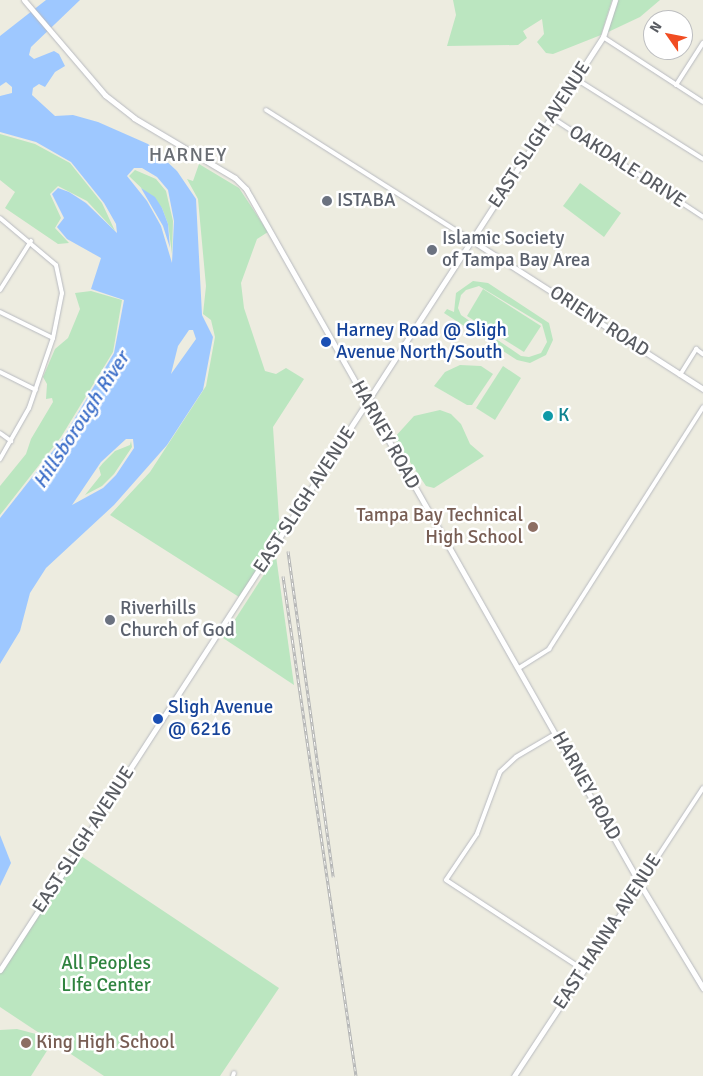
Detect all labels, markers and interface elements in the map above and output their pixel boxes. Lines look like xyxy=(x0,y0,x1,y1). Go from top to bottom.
north arrow xyxy=(643,10,693,60)
text: N xyxy=(646,18,666,36)
street label: EAST SLIGH AVENUE xyxy=(484,58,596,212)
street label: OAKDALE DRIVE xyxy=(564,121,690,213)
district label: HARNEY xyxy=(148,142,228,166)
place label: ISTABA xyxy=(337,190,396,212)
marker: ISTABA xyxy=(321,195,333,207)
place label: Islamic Society of Tampa Bay Area xyxy=(442,228,590,272)
marker: Islamic Society of Tampa Bay Area xyxy=(426,244,438,256)
street label: ORIENT ROAD xyxy=(545,281,653,363)
place label: Harney Road @ Sligh Avenue North/South xyxy=(336,320,507,364)
marker: Harney Road @ Sligh Avenue North/South xyxy=(320,336,332,348)
water label: Hillsborough River xyxy=(28,347,134,493)
street label: HARNEY ROAD xyxy=(346,377,424,493)
place label: K xyxy=(558,405,569,427)
marker: K xyxy=(542,410,554,422)
street label: EAST SLIGH AVENUE xyxy=(249,423,361,577)
place label: Tampa Bay Technical High School xyxy=(356,505,523,549)
marker: Tampa Bay Technical High School xyxy=(527,521,539,533)
place label: Riverhills Church of God xyxy=(120,598,235,642)
marker: Riverhills Church of God xyxy=(104,614,116,626)
place label: Sligh Avenue @ 6216 xyxy=(168,697,273,741)
marker: Sligh Avenue @ 6216 xyxy=(152,713,164,725)
street label: HARNEY ROAD xyxy=(547,728,625,844)
street label: EAST SLIGH AVENUE xyxy=(28,763,140,917)
street label: EAST HANNA AVENUE xyxy=(549,850,667,1014)
park label: All Peoples LIfe Center xyxy=(61,953,151,997)
place label: King High School xyxy=(36,1032,175,1054)
marker: King High School xyxy=(20,1037,32,1049)

